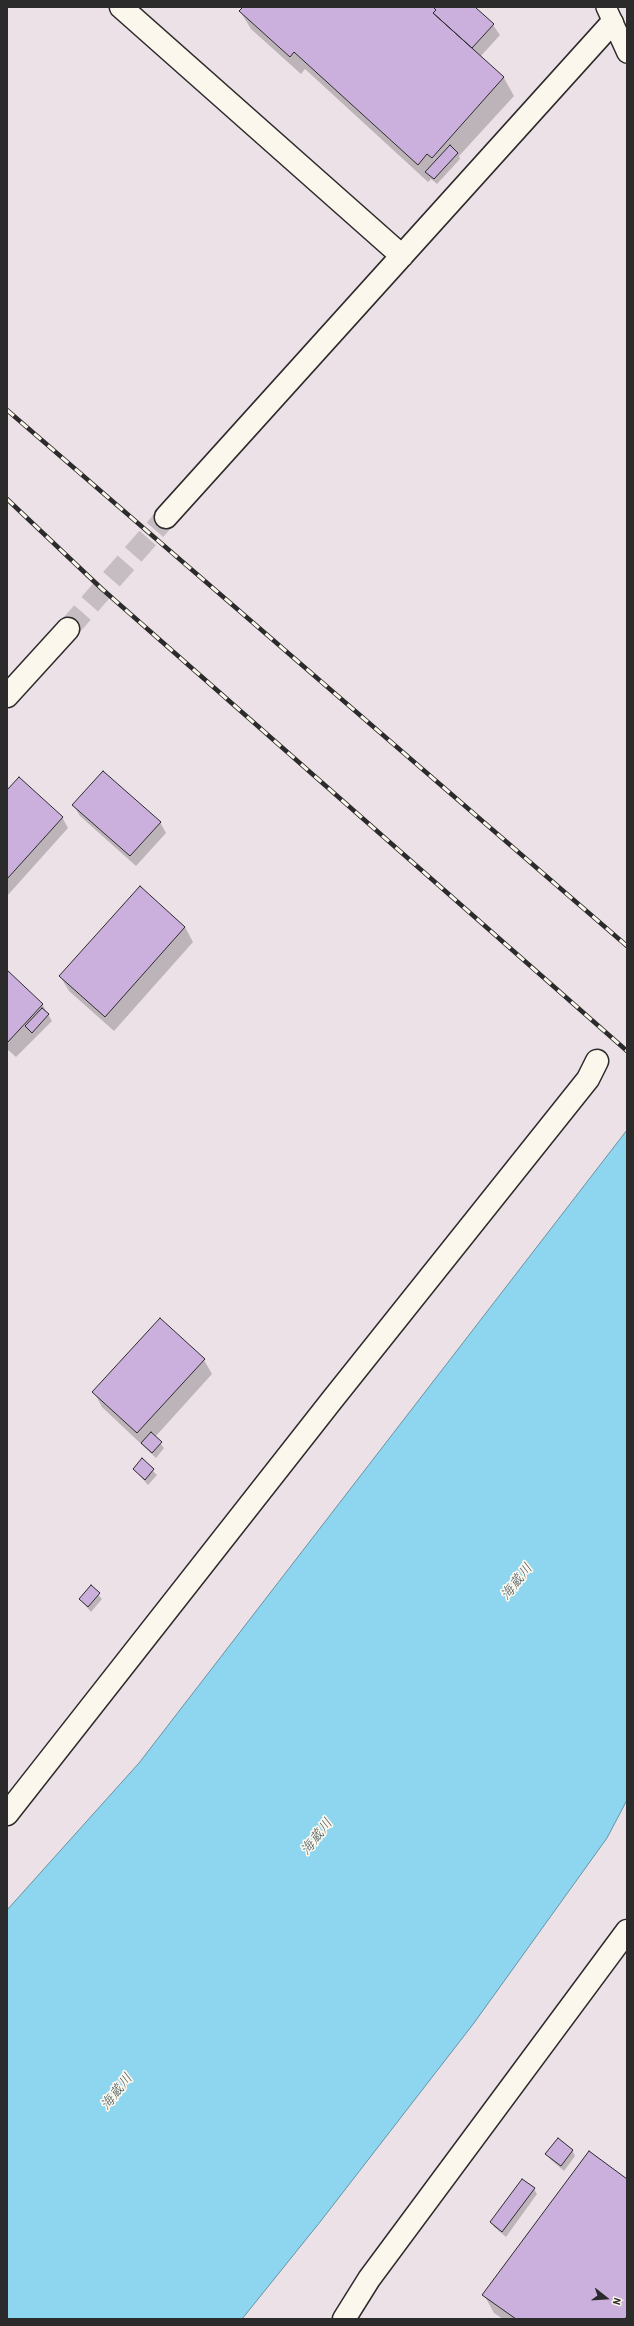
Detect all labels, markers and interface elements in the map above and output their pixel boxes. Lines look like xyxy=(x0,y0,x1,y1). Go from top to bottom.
water label: 海蔵川 xyxy=(497,1560,537,1604)
water label: 海蔵川 xyxy=(297,1815,337,1859)
water label: 海蔵川 xyxy=(97,2070,137,2114)
north arrow xyxy=(586,2278,626,2318)
text: N xyxy=(610,2297,625,2306)

